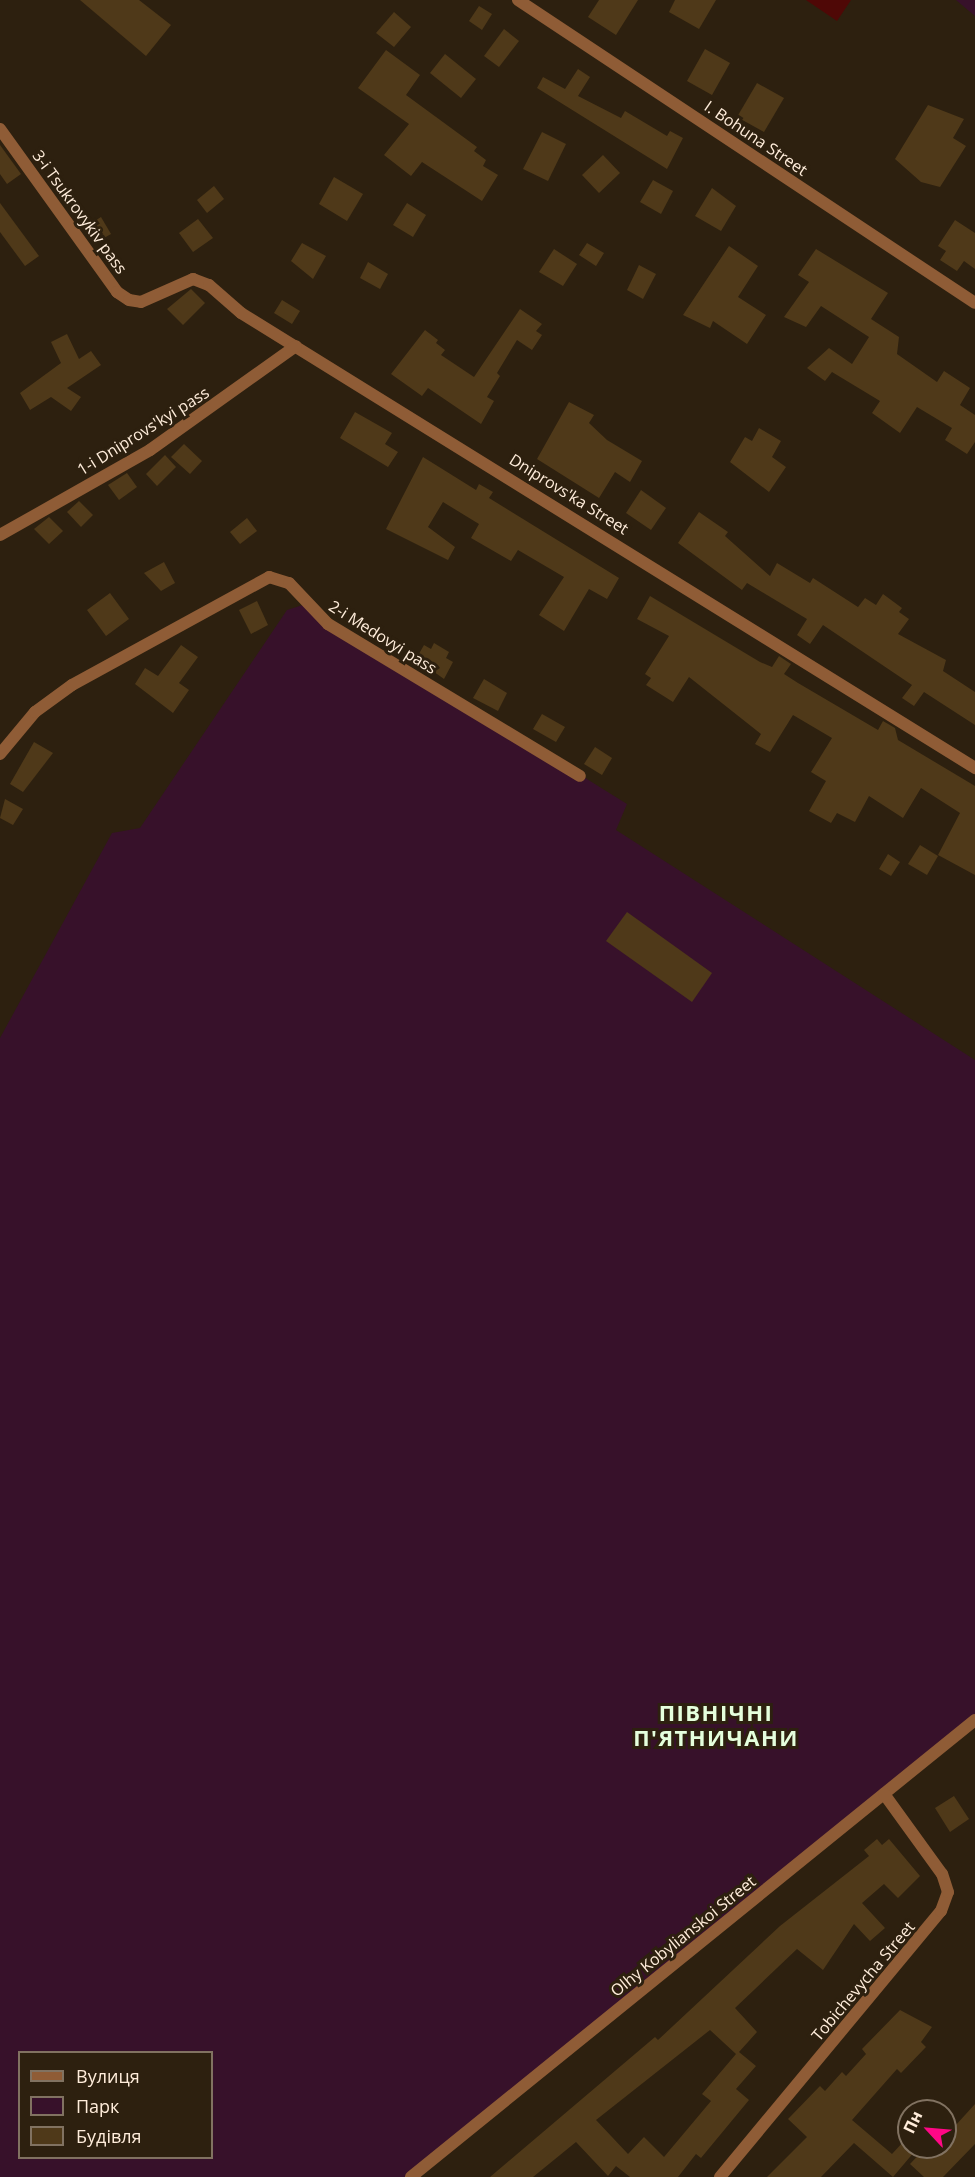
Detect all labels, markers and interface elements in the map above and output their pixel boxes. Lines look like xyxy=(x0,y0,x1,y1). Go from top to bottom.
street label: I. Bohuna Street xyxy=(701,97,811,179)
street label: 3-i Tsukrovykiv pass xyxy=(29,147,131,277)
street label: 1-i Dniprovs'kyi pass xyxy=(74,383,212,479)
street label: Dniprovs'ka Street xyxy=(506,450,632,538)
street label: 2-i Medovyi pass xyxy=(326,596,440,678)
district label: ПІВНІЧНІ П'ЯТНИЧАНИ xyxy=(633,1699,799,1750)
street label: Olhy Kobylianskoi Street xyxy=(607,1872,759,2000)
street label: Tobichevycha Street xyxy=(807,1917,919,2045)
legend xyxy=(18,2051,213,2159)
text: Вулиця xyxy=(76,2064,140,2088)
text: Парк xyxy=(76,2094,119,2118)
north arrow xyxy=(897,2099,957,2159)
text: Пн xyxy=(898,2107,927,2137)
text: Будівля xyxy=(76,2124,142,2148)

